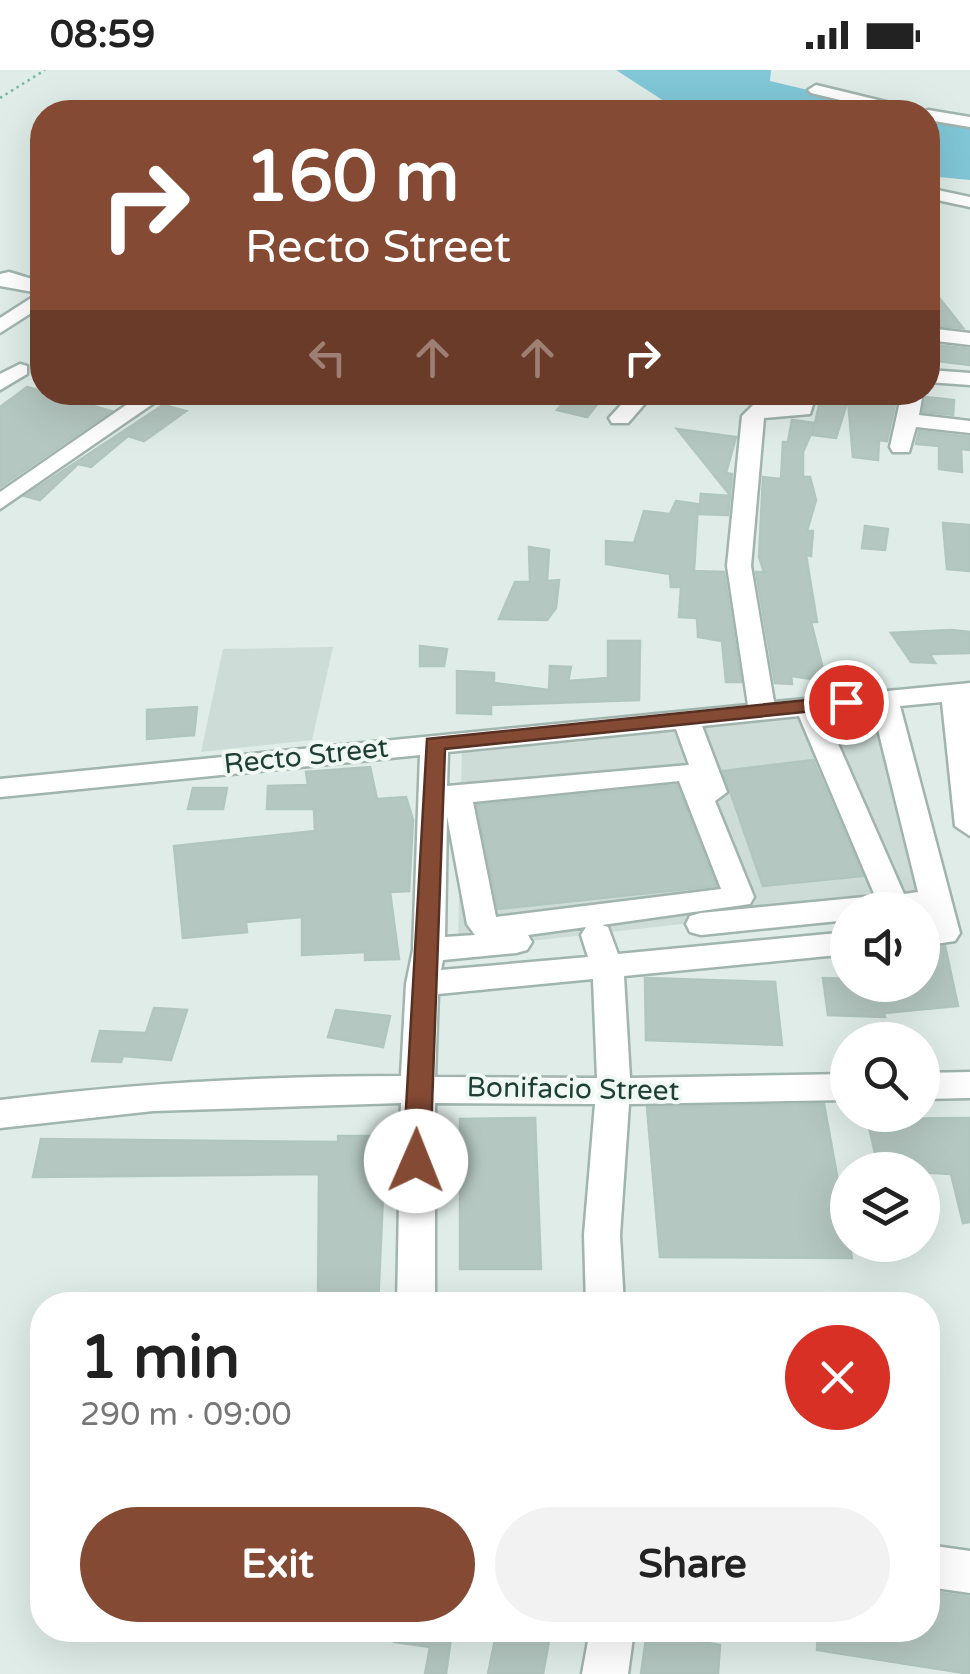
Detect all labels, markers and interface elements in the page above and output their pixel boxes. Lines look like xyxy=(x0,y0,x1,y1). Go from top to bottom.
text: 08:59 xyxy=(50,12,155,58)
text: 160 m xyxy=(245,136,459,220)
icon: right xyxy=(80,140,210,270)
text: Recto Street xyxy=(245,221,511,275)
icon: left xyxy=(300,330,355,385)
icon: ahead xyxy=(405,330,460,385)
icon: ahead xyxy=(510,330,565,385)
icon: right xyxy=(615,330,670,385)
pin xyxy=(804,660,889,745)
icon: arrive xyxy=(819,675,874,730)
street label: Recto Street xyxy=(222,730,390,782)
map controls xyxy=(830,892,940,1262)
button: sound xyxy=(830,892,940,1002)
button: search xyxy=(830,1022,940,1132)
street label: Bonifacio Street xyxy=(466,1070,680,1108)
position arrow xyxy=(364,1109,468,1213)
button: layers xyxy=(830,1152,940,1262)
text: 1 min xyxy=(80,1322,240,1394)
button: close xyxy=(785,1325,890,1430)
text: 290 m · 09:00 xyxy=(80,1396,292,1434)
button: Exit xyxy=(80,1507,475,1622)
button: Share xyxy=(495,1507,890,1622)

